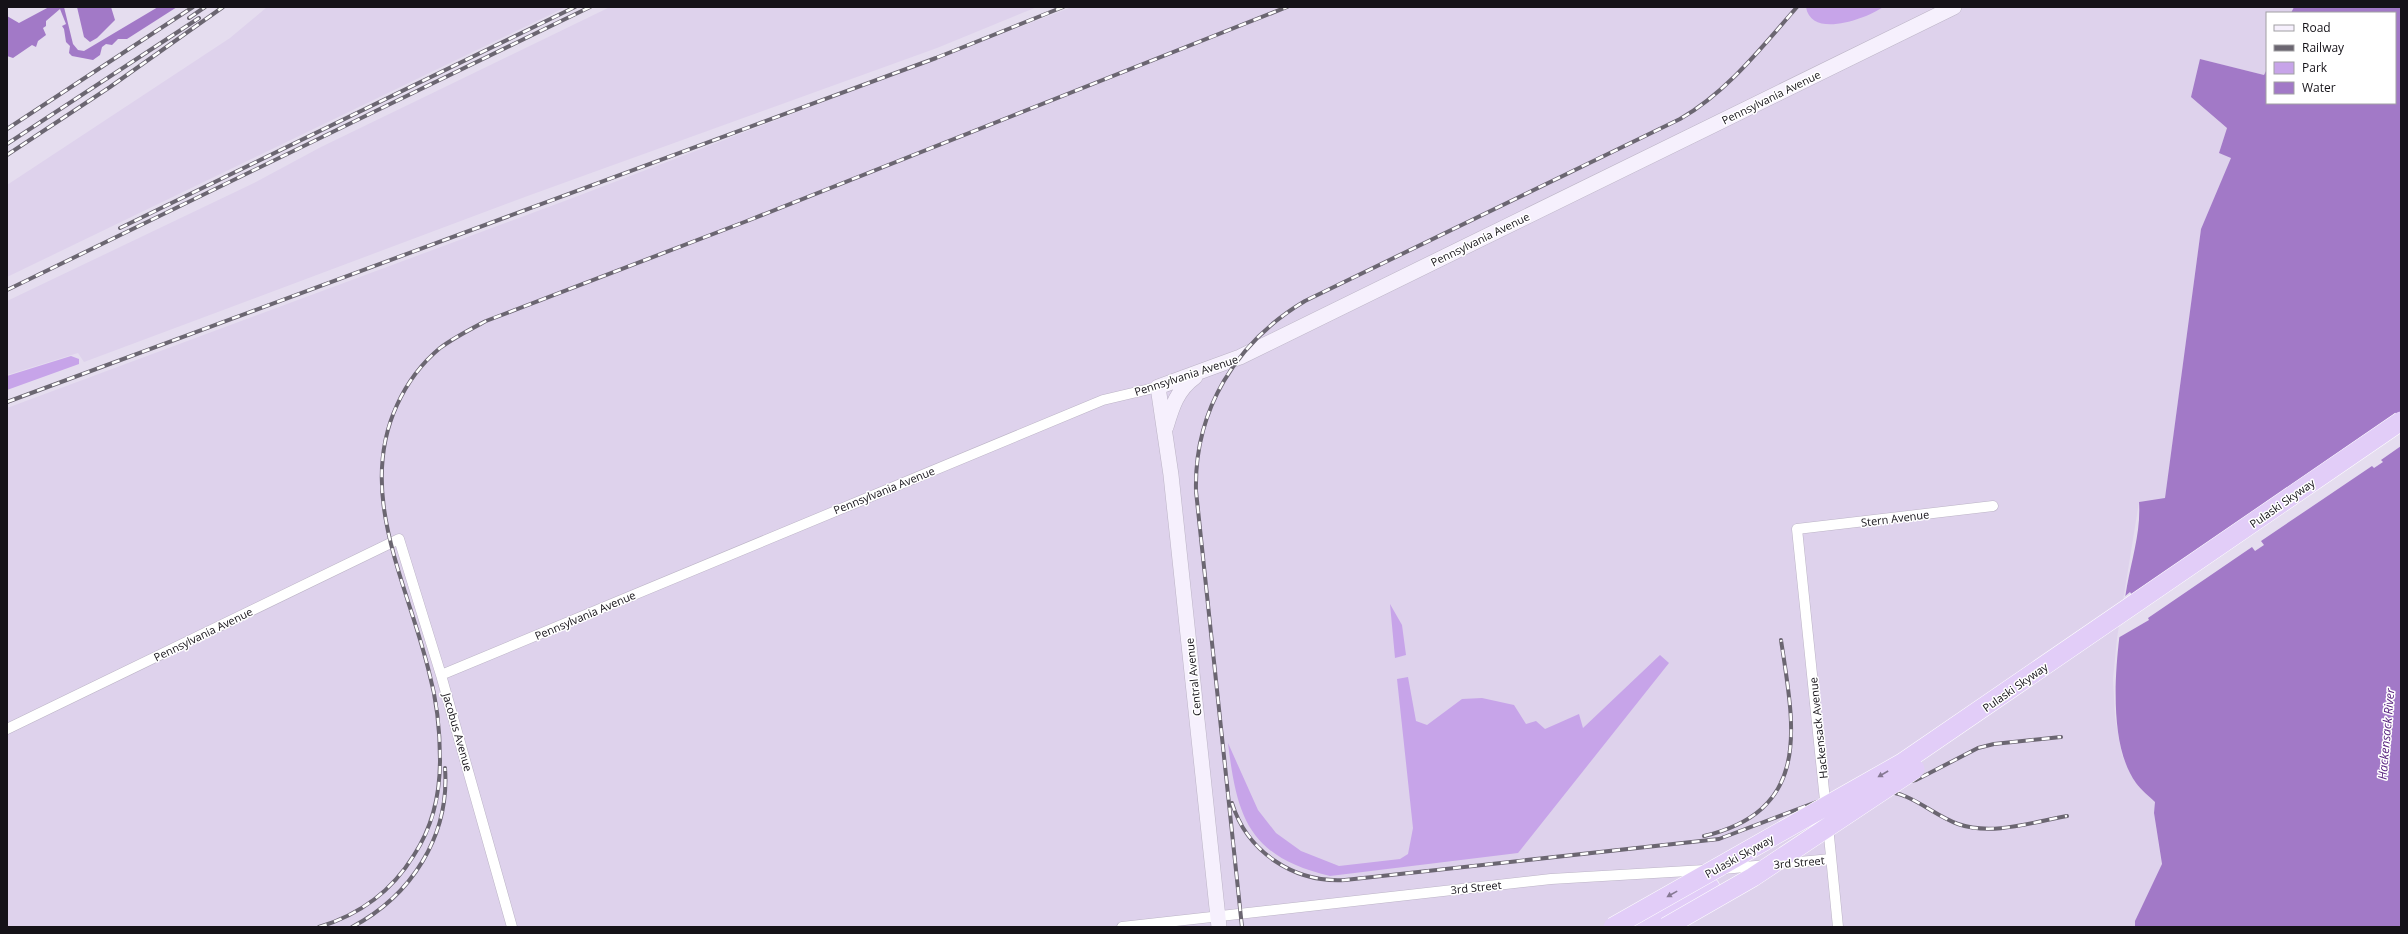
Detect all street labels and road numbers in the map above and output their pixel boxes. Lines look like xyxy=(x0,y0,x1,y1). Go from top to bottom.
street label: Pennsylvania Avenue xyxy=(1719,67,1823,127)
street label: Pennsylvania Avenue xyxy=(1428,209,1532,269)
street label: Pennsylvania Avenue xyxy=(1132,351,1240,399)
street label: Pennsylvania Avenue xyxy=(831,463,937,517)
street label: Pulaski Skyway xyxy=(2246,475,2318,531)
street label: Stern Avenue xyxy=(1860,506,1930,530)
street label: Pennsylvania Avenue xyxy=(532,587,638,643)
street label: Pennsylvania Avenue xyxy=(151,604,255,664)
street label: Central Avenue xyxy=(1181,637,1205,717)
street label: Pulaski Skyway xyxy=(1979,659,2051,715)
street label: Hackensack Avenue xyxy=(1805,677,1831,779)
street label: Jacobus Avenue xyxy=(439,690,476,773)
street label: Pulaski Skyway xyxy=(1702,831,1776,881)
street label: 3rd Street xyxy=(1773,852,1825,872)
street label: 3rd Street xyxy=(1450,877,1502,897)

